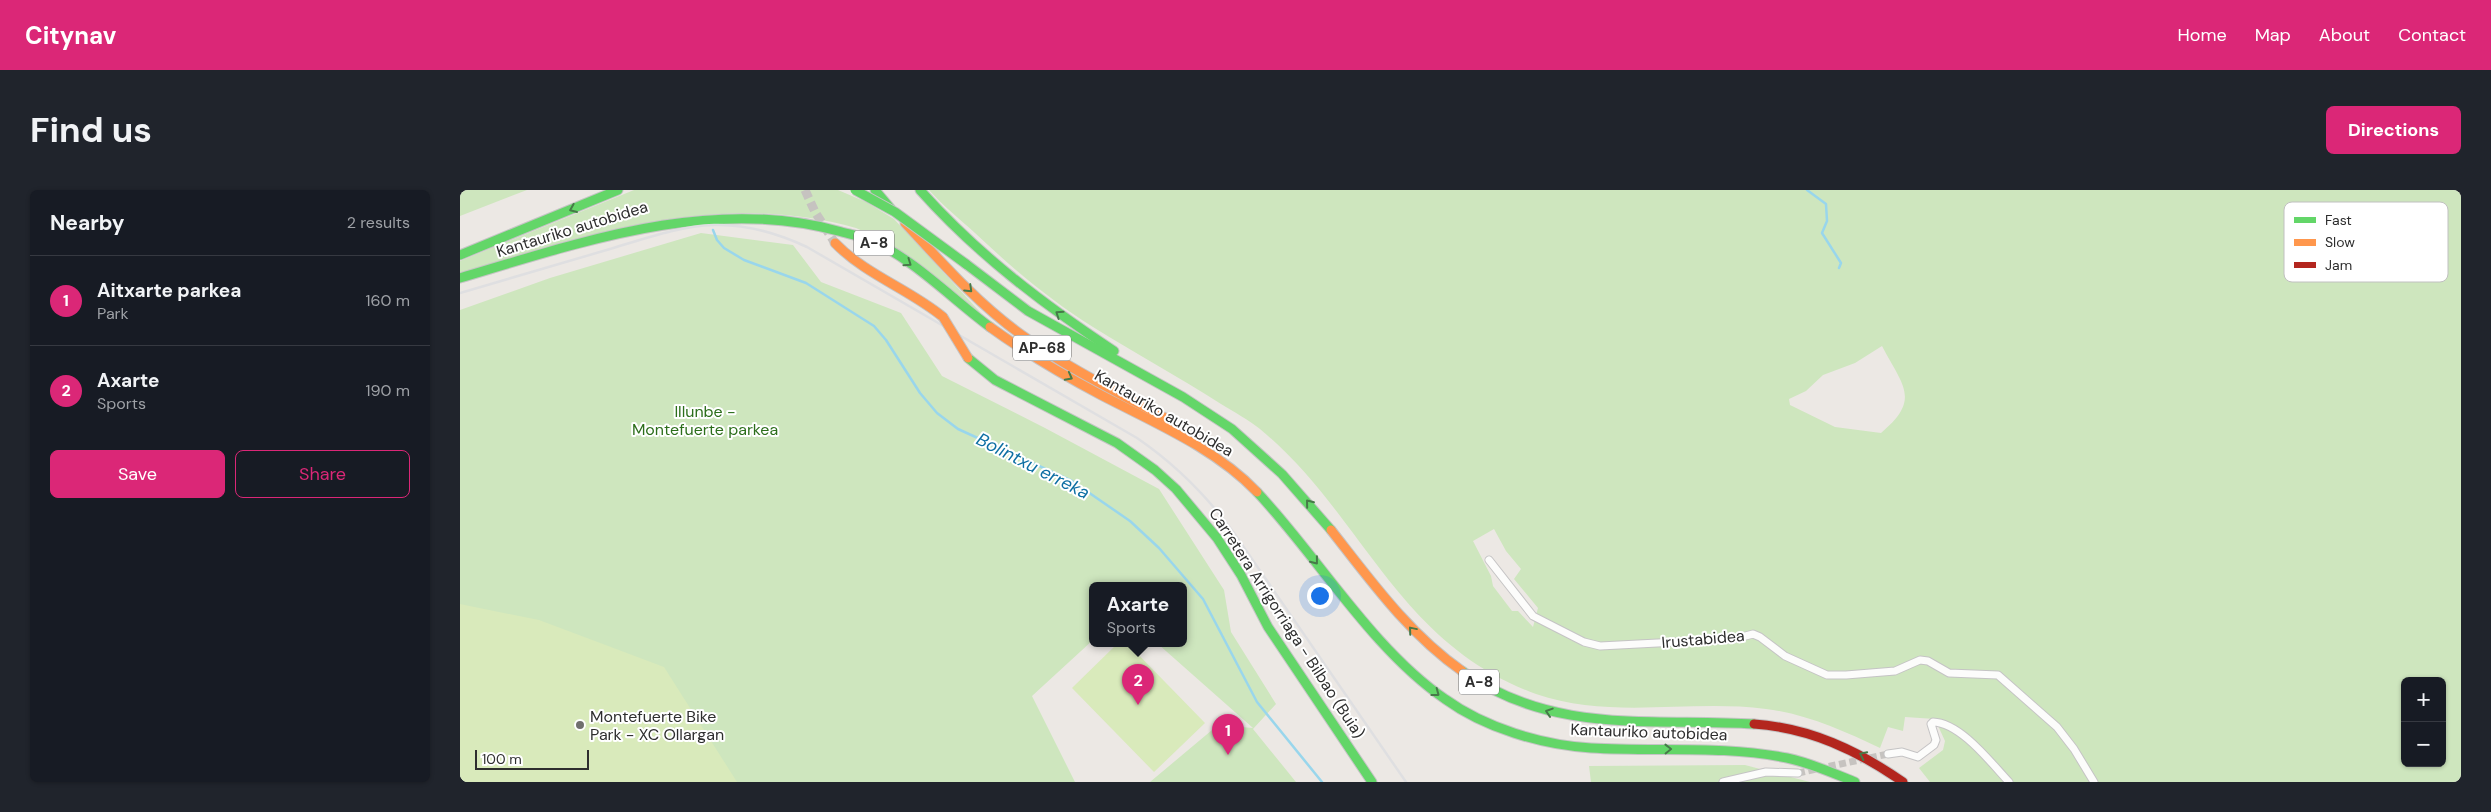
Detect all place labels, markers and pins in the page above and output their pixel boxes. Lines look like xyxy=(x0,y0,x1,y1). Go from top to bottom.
pin: 2 xyxy=(1122,664,1154,705)
place label: Montefuerte Bike Park - XC Ollargan xyxy=(590,706,724,745)
pin: 1 xyxy=(1212,714,1244,755)
marker: Montefuerte Bike Park - XC Ollargan xyxy=(574,719,586,731)

